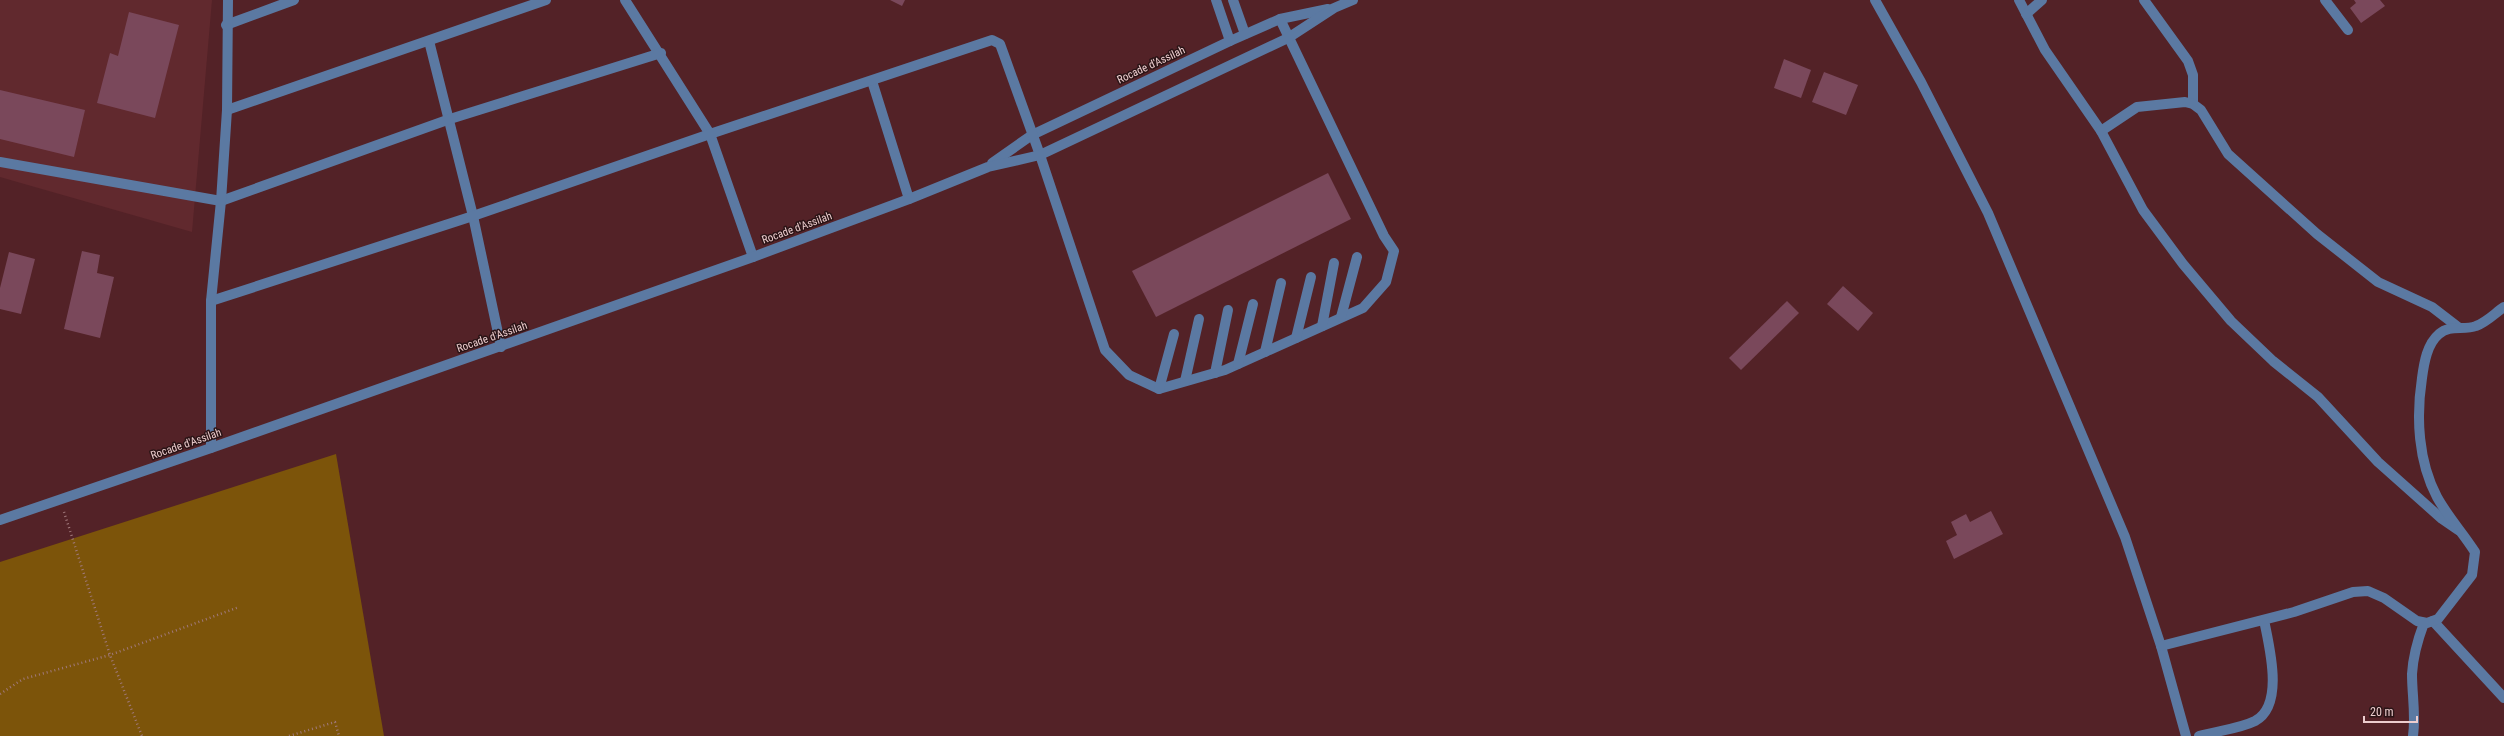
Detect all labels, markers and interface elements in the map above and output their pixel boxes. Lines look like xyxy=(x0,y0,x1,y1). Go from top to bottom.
street label: Rocade d'Assilah xyxy=(1115,44,1187,86)
street label: Rocade d'Assilah xyxy=(760,209,834,247)
street label: Rocade d'Assilah xyxy=(455,319,529,355)
street label: Rocade d'Assilah xyxy=(149,426,223,462)
scale bar xyxy=(2364,698,2417,724)
text: 20 m xyxy=(2370,705,2394,719)

